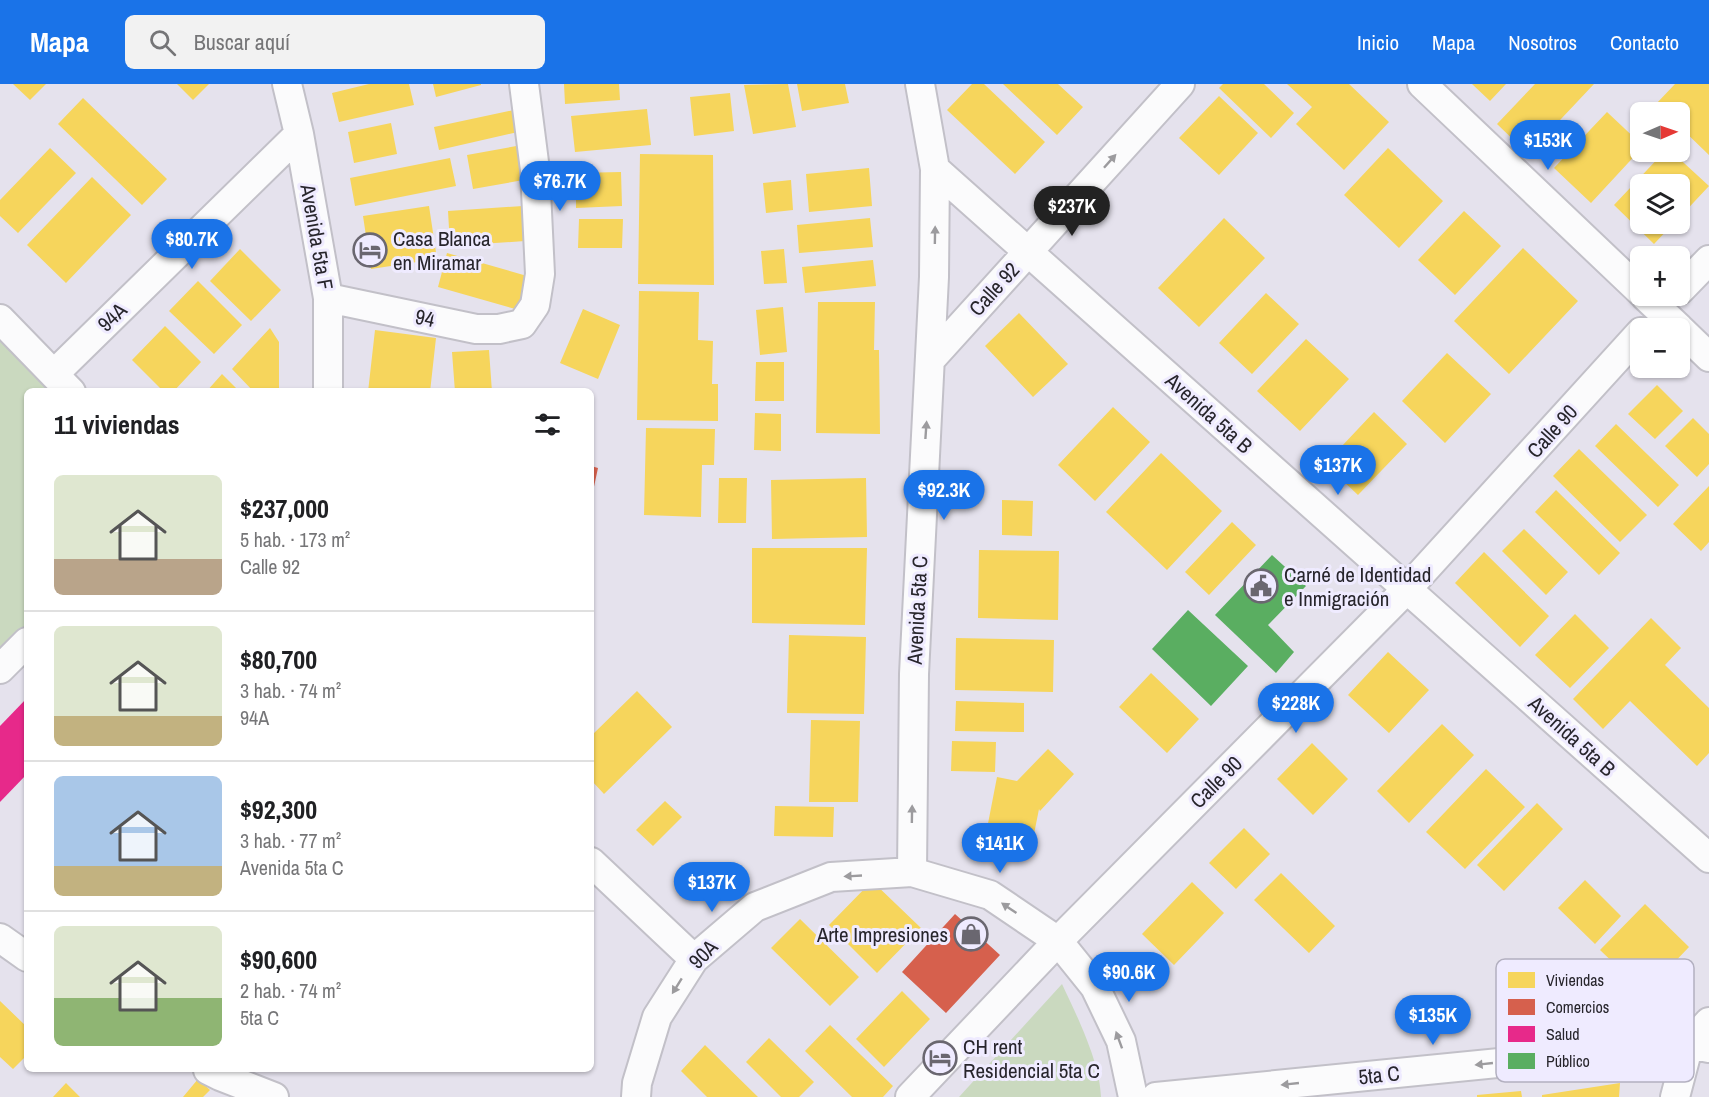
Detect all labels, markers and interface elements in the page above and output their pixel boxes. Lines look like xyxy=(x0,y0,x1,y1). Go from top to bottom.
search box xyxy=(125,15,545,69)
text: Mapa xyxy=(30,23,89,61)
icon: search xyxy=(146,26,179,59)
text: Buscar aquí xyxy=(194,27,290,57)
text: Inicio xyxy=(1357,28,1399,57)
text: Mapa xyxy=(1432,28,1475,57)
text: Nosotros xyxy=(1508,28,1577,57)
text: Contacto xyxy=(1610,28,1679,57)
north arrow xyxy=(1630,102,1690,162)
map controls xyxy=(1630,102,1690,378)
pin: $153K xyxy=(1506,120,1590,171)
text: $153K xyxy=(1524,126,1572,153)
one-way arrow xyxy=(1103,154,1116,169)
pin: $76.7K xyxy=(511,161,609,212)
text: $76.7K xyxy=(534,167,586,194)
button: layers xyxy=(1630,174,1690,234)
street label: Avenida 5ta F xyxy=(293,181,341,292)
pin: $237K xyxy=(1030,186,1114,237)
text: $237K xyxy=(1048,192,1096,219)
pin: $80.7K xyxy=(143,219,241,270)
place label: Casa Blanca en Miramar xyxy=(393,224,491,277)
text: $80.7K xyxy=(166,225,218,252)
one-way arrow xyxy=(930,226,940,245)
hotel icon: Casa Blanca en Miramar xyxy=(352,232,388,268)
button: + xyxy=(1630,246,1690,306)
street label: Calle 92 xyxy=(962,256,1026,322)
street label: 94A xyxy=(91,296,133,338)
street label: 94 xyxy=(413,302,438,334)
button: − xyxy=(1630,318,1690,378)
street label: Avenida 5ta B xyxy=(1158,365,1259,460)
street label: Calle 90 xyxy=(1520,398,1584,464)
text: 11 viviendas xyxy=(54,407,180,442)
icon: filters xyxy=(531,408,564,441)
one-way arrow xyxy=(921,421,930,440)
pin: $137K xyxy=(1296,445,1380,496)
text: $137K xyxy=(1314,451,1362,478)
pin: $92.3K xyxy=(895,470,993,521)
text: $92.3K xyxy=(918,476,970,503)
text: $237,000 xyxy=(240,491,329,526)
icon: home xyxy=(102,499,174,571)
text: 5 hab. · 173 m² xyxy=(240,526,350,553)
text: Calle 92 xyxy=(240,553,300,580)
street label: Avenida 5ta C xyxy=(900,555,934,666)
place label: Carné de Identidad e Inmigración xyxy=(1284,560,1431,613)
public building icon: Carné de Identidad e Inmigración xyxy=(1243,568,1279,604)
text: $80,700 xyxy=(240,642,317,677)
icon: home xyxy=(102,650,174,722)
text: 3 hab. · 74 m² xyxy=(240,677,341,704)
pin: $228K xyxy=(1254,683,1338,734)
street label: Avenida 5ta B xyxy=(1521,688,1622,783)
text: $228K xyxy=(1272,689,1320,716)
text: 94A xyxy=(240,704,269,731)
street label: Calle 90 xyxy=(1183,749,1249,815)
text: $92,300 xyxy=(240,792,317,827)
icon: home xyxy=(102,800,174,872)
one-way arrow xyxy=(907,804,917,823)
pin: $141K xyxy=(958,823,1042,874)
text: 3 hab. · 77 m² xyxy=(240,827,341,854)
text: $141K xyxy=(976,829,1024,856)
text: Avenida 5ta C xyxy=(240,854,344,881)
pin: $137K xyxy=(670,862,754,913)
text: $137K xyxy=(688,868,736,895)
one-way arrow xyxy=(844,871,863,880)
one-way arrow xyxy=(1002,902,1018,914)
shop icon: Arte Impresiones xyxy=(953,916,989,952)
place label: Arte Impresiones xyxy=(816,920,948,949)
street label: 90A xyxy=(682,933,724,975)
text: $90,600 xyxy=(240,942,317,977)
icon: home xyxy=(102,950,174,1022)
pin: $90.6K xyxy=(1080,952,1178,1003)
text: $90.6K xyxy=(1103,958,1155,985)
legend xyxy=(1496,959,1694,1082)
text: Viviendas xyxy=(1546,969,1604,991)
text: 2 hab. · 74 m² xyxy=(240,977,341,1004)
one-way arrow xyxy=(672,978,683,994)
pin: $135K xyxy=(1391,995,1475,1046)
text: Comercios xyxy=(1546,996,1609,1018)
text: $135K xyxy=(1409,1001,1457,1028)
text: 5ta C xyxy=(240,1004,279,1031)
text: Salud xyxy=(1546,1023,1580,1045)
one-way arrow xyxy=(1114,1031,1124,1049)
place label: CH rent Residencial 5ta C xyxy=(963,1032,1100,1085)
hotel icon: CH rent Residencial 5ta C xyxy=(922,1040,958,1076)
text: Público xyxy=(1546,1050,1590,1072)
street label: 5ta C xyxy=(1357,1058,1401,1092)
one-way arrow xyxy=(1474,1059,1493,1069)
one-way arrow xyxy=(1280,1079,1299,1089)

